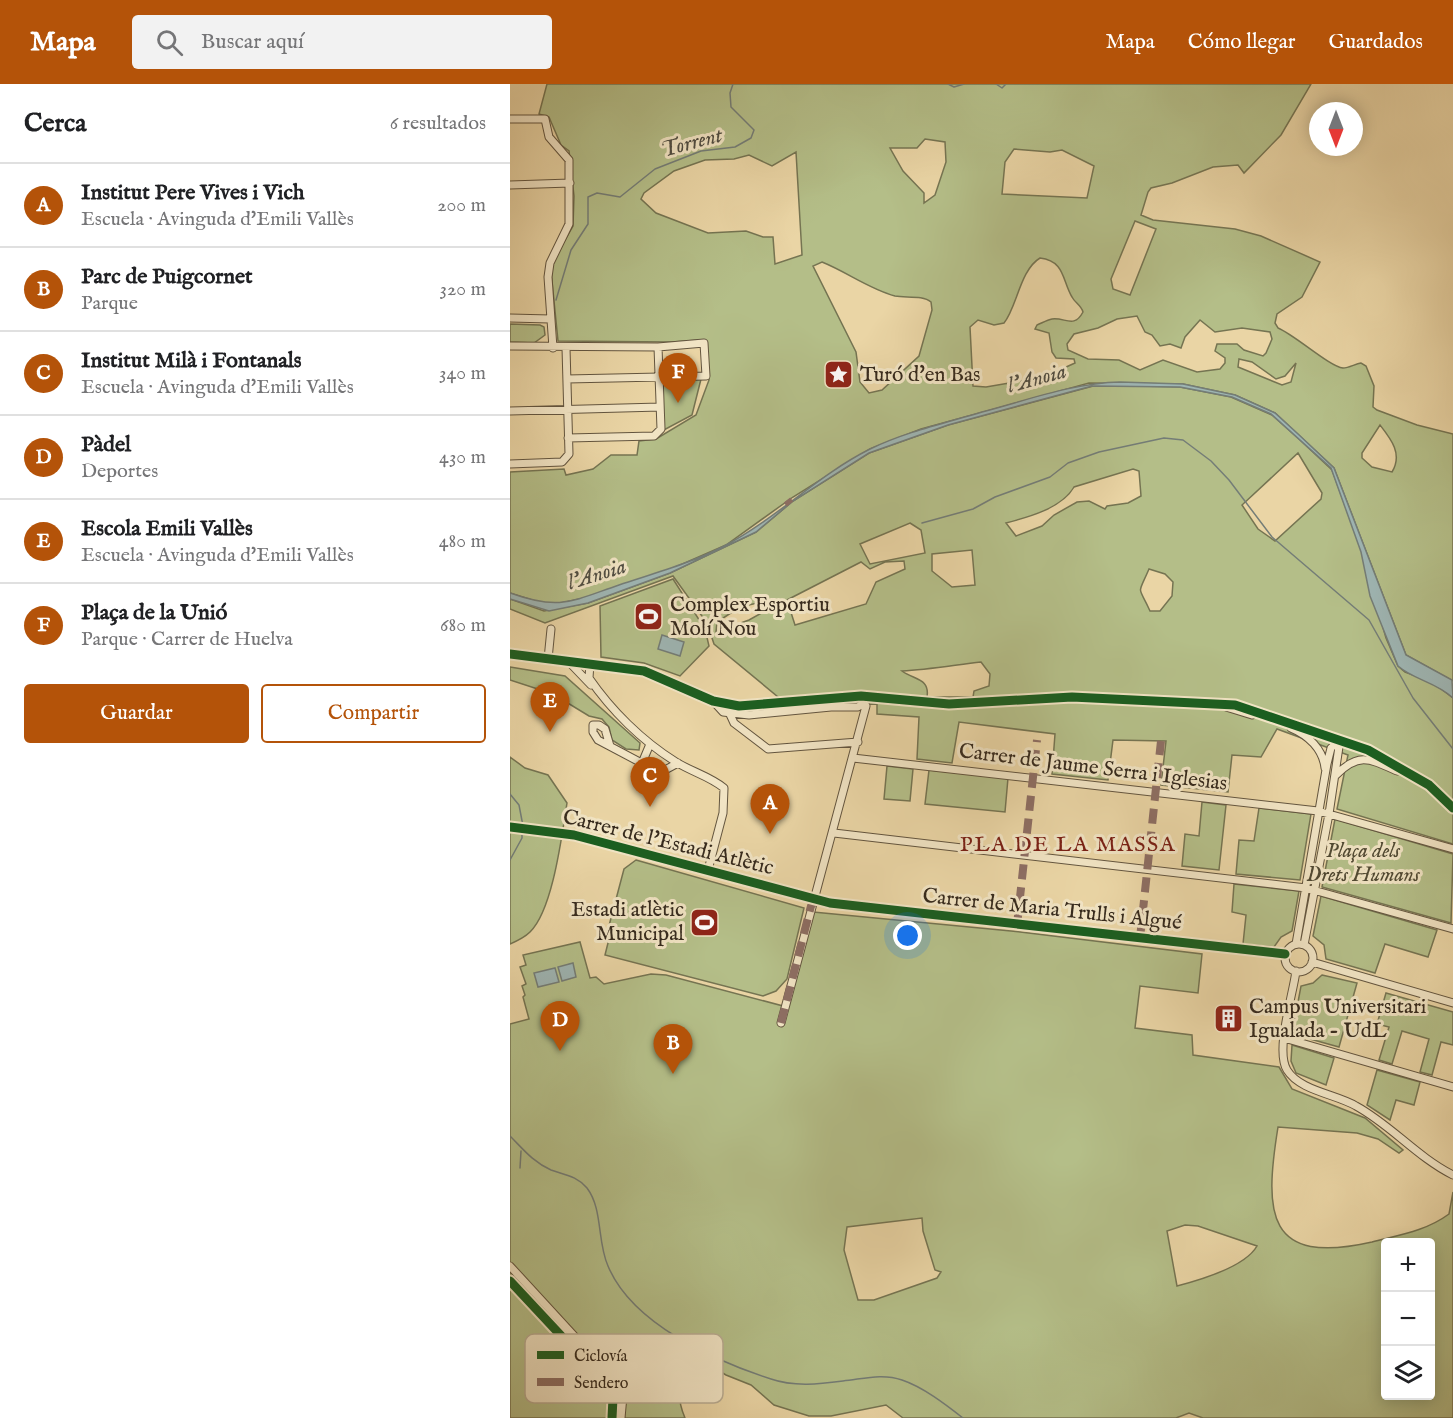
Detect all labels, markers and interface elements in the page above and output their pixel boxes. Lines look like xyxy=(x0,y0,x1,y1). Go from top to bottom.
search box xyxy=(132,15,552,69)
text: Mapa xyxy=(30,25,96,60)
icon: search xyxy=(153,26,186,59)
text: Buscar aquí xyxy=(201,28,304,56)
text: Mapa xyxy=(1106,29,1155,56)
text: Cómo llegar xyxy=(1188,29,1295,56)
text: Guardados xyxy=(1328,29,1423,56)
north arrow xyxy=(1309,102,1363,156)
text: Cerca xyxy=(24,107,86,140)
text: 6 resultados xyxy=(390,111,486,136)
water label: Torrent xyxy=(658,121,727,165)
text: Institut Pere Vives i Vich xyxy=(81,179,305,207)
text: A xyxy=(37,193,50,218)
text: 200 m xyxy=(437,193,486,218)
text: Escuela · Avinguda d'Emili Vallès xyxy=(81,207,354,232)
text: Parc de Puigcornet xyxy=(81,263,253,291)
text: B xyxy=(37,277,50,302)
text: 320 m xyxy=(440,277,486,302)
text: Parque xyxy=(81,291,138,316)
text: Institut Milà i Fontanals xyxy=(81,347,301,375)
pin: F xyxy=(658,354,698,403)
water label: l'Anoia xyxy=(1005,358,1070,400)
place icon: Turó d'en Bas xyxy=(823,359,855,391)
text: C xyxy=(36,361,51,386)
text: 340 m xyxy=(439,361,486,386)
place label: Turó d'en Bas xyxy=(860,362,980,389)
text: Escuela · Avinguda d'Emili Vallès xyxy=(81,375,354,400)
text: Pàdel xyxy=(81,431,131,459)
text: D xyxy=(35,445,52,470)
text: 430 m xyxy=(439,445,486,470)
text: Deportes xyxy=(81,459,158,484)
text: Escola Emili Vallès xyxy=(81,515,253,543)
text: E xyxy=(37,529,50,554)
text: 480 m xyxy=(439,529,486,554)
text: Escuela · Avinguda d'Emili Vallès xyxy=(81,543,354,568)
water label: l'Anoia xyxy=(564,553,630,597)
place label: Complex Esportiu Molí Nou xyxy=(670,592,830,643)
text: Plaça de la Unió xyxy=(81,599,227,627)
sports icon: Complex Esportiu Molí Nou xyxy=(633,601,665,633)
text: F xyxy=(37,613,50,638)
text: 680 m xyxy=(440,613,486,638)
text: Parque · Carrer de Huelva xyxy=(81,627,293,652)
pin: E xyxy=(530,682,570,732)
button: Guardar xyxy=(24,684,249,743)
button: Compartir xyxy=(261,684,486,743)
street label: Carrer de Jaume Serra i Iglesias xyxy=(957,738,1229,798)
pin: C xyxy=(630,758,670,807)
pin: A xyxy=(750,784,790,834)
street label: Carrer de l'Estadi Atlètic xyxy=(560,805,776,881)
district label: PLA DE LA MASSA xyxy=(960,831,1176,859)
park label: Plaça dels Drets Humans xyxy=(1306,838,1421,889)
street label: Carrer de Maria Trulls i Algué xyxy=(921,883,1183,937)
place label: Estadi atlètic Municipal xyxy=(571,897,684,948)
sports icon: Estadi atlètic Municipal xyxy=(689,906,721,938)
your location xyxy=(893,921,922,950)
place label: Campus Universitari Igualada - UdL xyxy=(1249,994,1427,1045)
pin: D xyxy=(541,1002,580,1051)
building icon: Campus Universitari Igualada - UdL xyxy=(1212,1003,1244,1035)
pin: B xyxy=(654,1024,692,1074)
map controls xyxy=(1381,1238,1435,1400)
button: + xyxy=(1381,1238,1435,1292)
button: − xyxy=(1381,1292,1435,1346)
legend xyxy=(525,1334,723,1403)
button: layers xyxy=(1381,1346,1435,1400)
text: Ciclovía xyxy=(574,1347,628,1367)
text: Sendero xyxy=(574,1374,629,1394)

